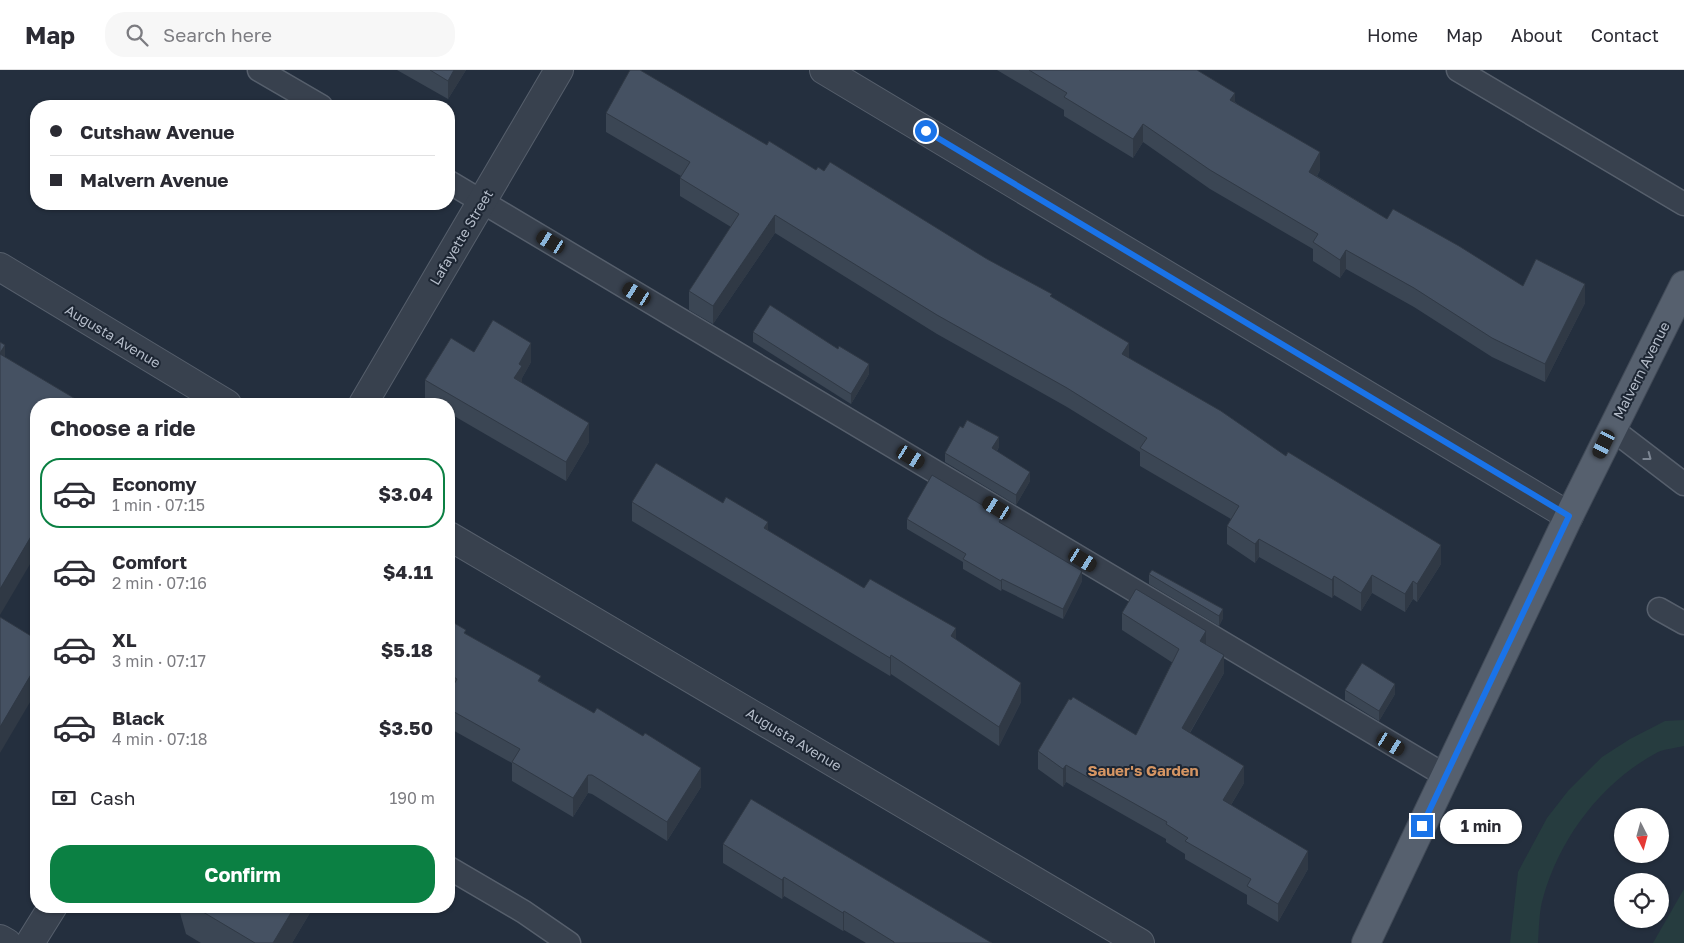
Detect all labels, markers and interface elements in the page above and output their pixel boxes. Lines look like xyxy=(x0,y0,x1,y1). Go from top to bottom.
search box xyxy=(105,12,455,57)
text: Map xyxy=(25,20,75,49)
icon: search xyxy=(123,21,151,49)
text: Search here xyxy=(163,23,272,46)
text: Home xyxy=(1367,24,1418,46)
text: Map xyxy=(1446,24,1483,46)
text: About xyxy=(1511,24,1563,46)
text: Contact xyxy=(1591,24,1659,46)
text: Cutshaw Avenue xyxy=(80,120,235,143)
route start xyxy=(915,120,937,142)
text: Malvern Avenue xyxy=(80,168,229,191)
street label: Lafayette Street xyxy=(426,186,496,288)
car xyxy=(534,228,567,256)
car xyxy=(620,280,653,308)
street label: Augusta Avenue xyxy=(62,301,164,371)
street label: Malvern Avenue xyxy=(1609,319,1673,421)
text: Choose a ride xyxy=(50,414,196,441)
car xyxy=(1590,427,1617,461)
car xyxy=(894,443,927,471)
one-way arrow xyxy=(1642,451,1652,460)
icon: car xyxy=(52,471,97,516)
text: Economy xyxy=(112,472,197,495)
text: $3.04 xyxy=(378,482,433,505)
car xyxy=(980,494,1013,522)
text: 1 min · 07:15 xyxy=(112,495,205,515)
car xyxy=(1066,546,1099,574)
icon: car xyxy=(52,549,97,594)
text: Comfort xyxy=(112,550,187,573)
text: $4.11 xyxy=(383,560,433,583)
text: 2 min · 07:16 xyxy=(112,573,207,593)
icon: car xyxy=(52,627,97,672)
text: XL xyxy=(112,628,137,651)
text: $5.18 xyxy=(381,638,433,661)
text: 3 min · 07:17 xyxy=(112,651,206,671)
street label: Augusta Avenue xyxy=(743,704,845,774)
icon: car xyxy=(52,705,97,750)
text: Black xyxy=(112,706,165,729)
text: $3.50 xyxy=(379,716,433,739)
text: 4 min · 07:18 xyxy=(112,729,208,749)
car xyxy=(1374,730,1407,758)
district label: Sauer's Garden xyxy=(1087,761,1199,779)
icon: cash xyxy=(50,784,78,812)
text: Cash xyxy=(90,786,135,809)
text: 190 m xyxy=(389,788,435,808)
callout: 1 min xyxy=(1440,808,1522,844)
north arrow xyxy=(1614,808,1669,862)
map controls xyxy=(1614,808,1669,928)
route end xyxy=(1411,815,1433,837)
text: 1 min xyxy=(1461,816,1501,836)
button: Confirm xyxy=(50,845,435,903)
button: locate xyxy=(1614,873,1669,928)

